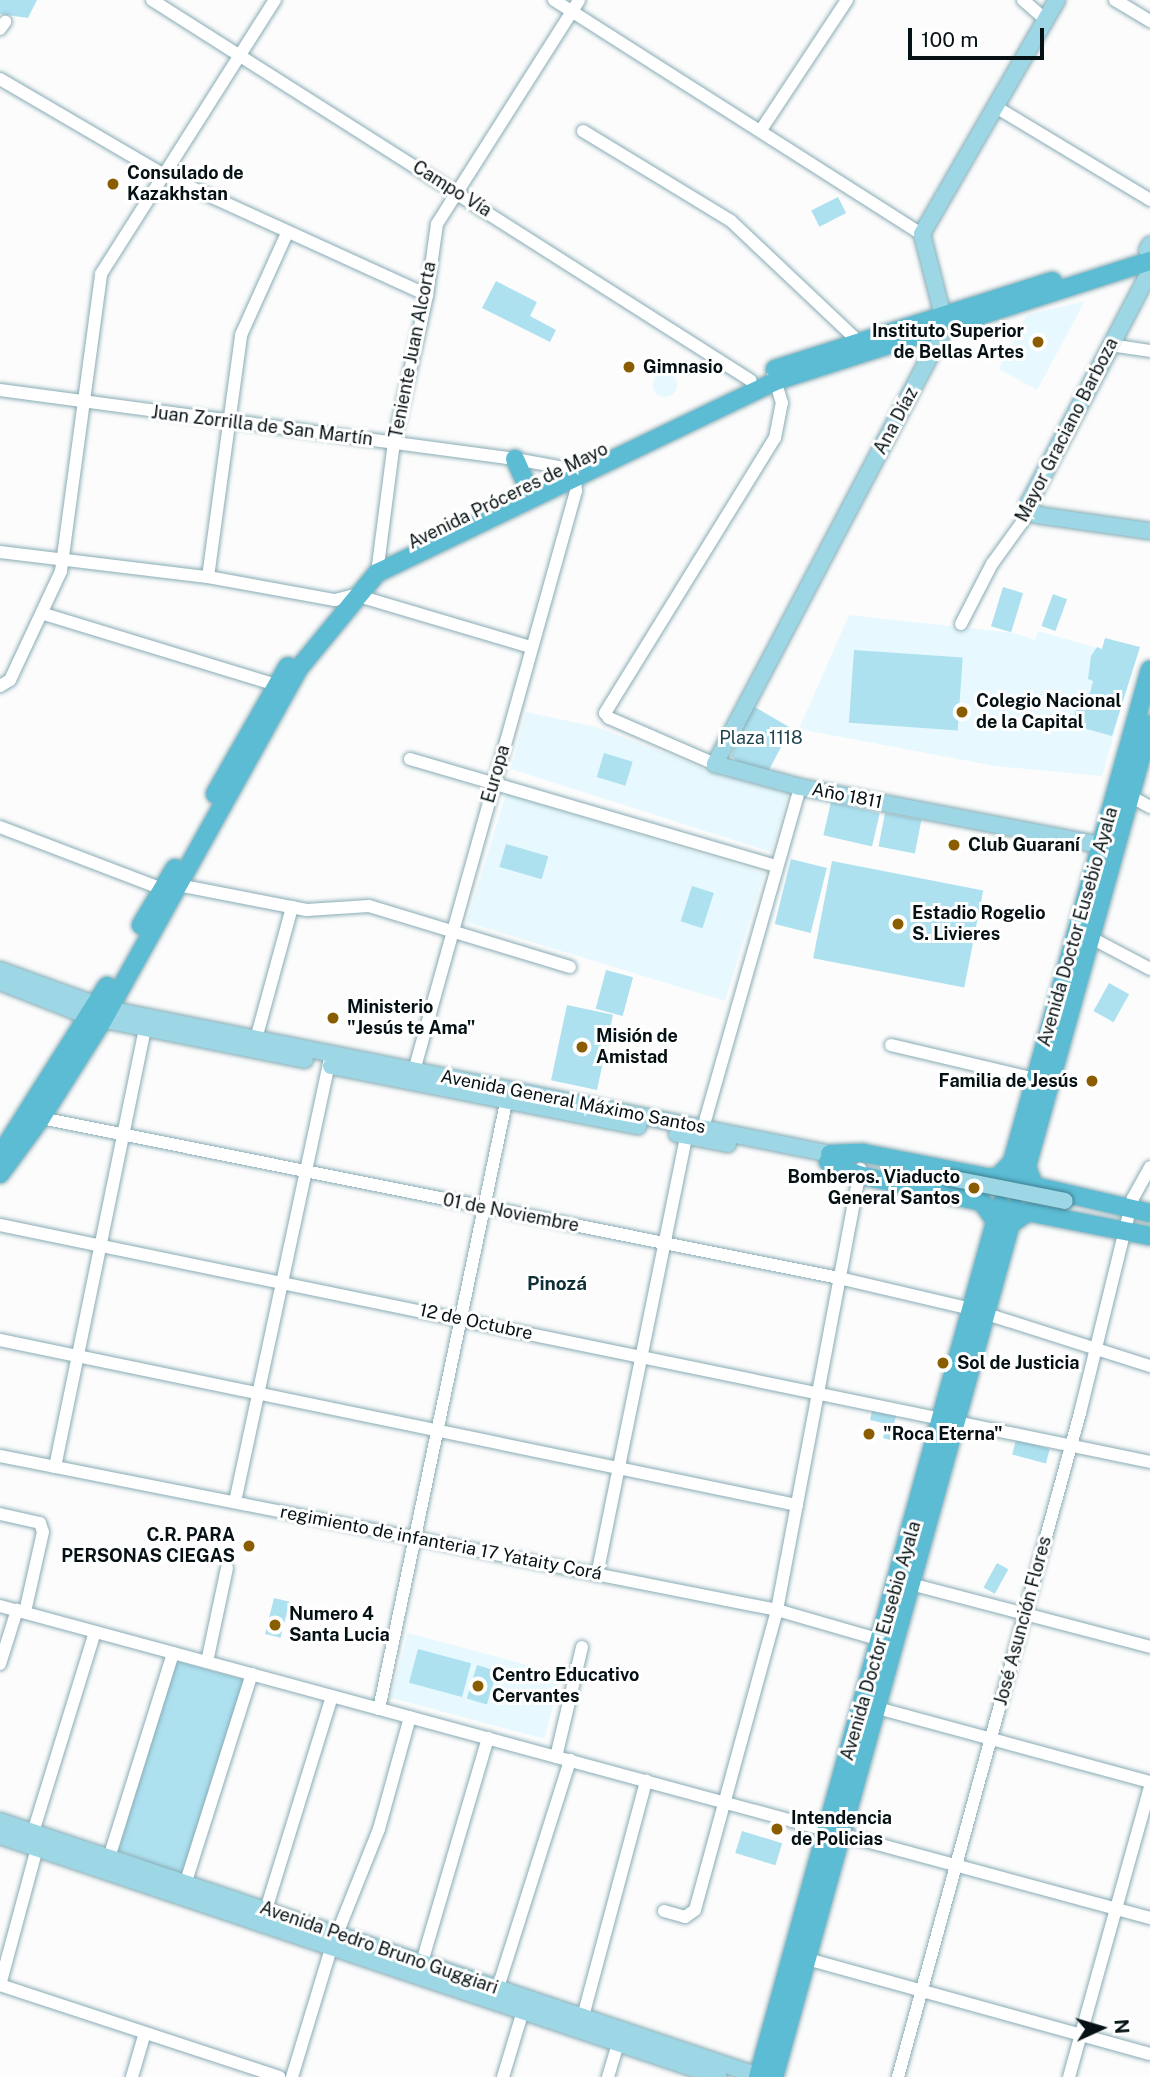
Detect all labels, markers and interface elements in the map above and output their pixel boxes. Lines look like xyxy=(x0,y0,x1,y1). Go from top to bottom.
scale bar xyxy=(912,14,1048,58)
text: 100 m xyxy=(921,27,978,52)
street label: Campo Vía xyxy=(408,156,496,222)
place label: Consulado de Kazakhstan xyxy=(127,163,244,206)
marker: Consulado de Kazakhstan xyxy=(105,176,121,192)
street label: Teniente Juan Alcorta xyxy=(385,260,441,440)
place label: Instituto Superior de Bellas Artes xyxy=(872,321,1024,364)
street label: Mayor Graciano Barboza xyxy=(1011,334,1123,526)
marker: Instituto Superior de Bellas Artes xyxy=(1030,334,1046,350)
place label: Gimnasio xyxy=(643,356,723,378)
marker: Gimnasio xyxy=(621,359,637,375)
street label: Ana Díaz xyxy=(869,384,923,458)
street label: Juan Zorrilla de San Martín xyxy=(150,402,374,450)
street label: Avenida Próceres de Mayo xyxy=(404,438,612,554)
place label: Colegio Nacional de la Capital xyxy=(976,691,1121,734)
marker: Colegio Nacional de la Capital xyxy=(954,704,970,720)
park label: Plaza 1118 xyxy=(719,727,803,749)
street label: Europa xyxy=(477,743,515,805)
street label: Año 1811 xyxy=(810,779,884,813)
street label: Avenida Doctor Eusebio Ayala xyxy=(1033,805,1123,1049)
place label: Club Guaraní xyxy=(968,834,1080,856)
marker: Club Guaraní xyxy=(946,837,962,853)
place label: Estadio Rogelio S. Livieres xyxy=(912,903,1046,946)
marker: Estadio Rogelio S. Livieres xyxy=(890,916,906,932)
place label: Ministerio "Jesús te Ama" xyxy=(347,997,476,1040)
marker: Ministerio "Jesús te Ama" xyxy=(325,1010,341,1026)
place label: Misión de Amistad xyxy=(596,1026,678,1068)
marker: Misión de Amistad xyxy=(574,1039,590,1055)
street label: Avenida General Máximo Santos xyxy=(439,1066,707,1138)
place label: Familia de Jesús xyxy=(938,1070,1078,1092)
marker: Familia de Jesús xyxy=(1084,1073,1100,1089)
place label: Bomberos. Viaducto General Santos xyxy=(787,1167,960,1210)
marker: Bomberos. Viaducto General Santos xyxy=(966,1180,982,1196)
street label: 01 de Noviembre xyxy=(441,1189,581,1237)
district label: Pinozá xyxy=(527,1273,587,1295)
street label: 12 de Octubre xyxy=(417,1299,535,1345)
place label: Sol de Justicia xyxy=(957,1352,1080,1374)
marker: Sol de Justicia xyxy=(935,1355,951,1371)
place label: "Roca Eterna" xyxy=(883,1423,1003,1445)
marker: "Roca Eterna" xyxy=(861,1426,877,1442)
street label: regimiento de infanteria 17 Yataity Corá xyxy=(278,1501,604,1585)
street label: Avenida Doctor Eusebio Ayala xyxy=(836,1519,926,1763)
place label: C.R. PARA PERSONAS CIEGAS xyxy=(61,1525,235,1568)
street label: José Asunción Flores xyxy=(990,1534,1056,1708)
marker: C.R. PARA PERSONAS CIEGAS xyxy=(241,1538,257,1554)
place label: Numero 4 Santa Lucia xyxy=(289,1604,390,1646)
marker: Numero 4 Santa Lucia xyxy=(267,1617,283,1633)
place label: Centro Educativo Cervantes xyxy=(492,1665,639,1708)
marker: Centro Educativo Cervantes xyxy=(470,1678,486,1694)
place label: Intendencia de Policias xyxy=(791,1808,892,1850)
marker: Intendencia de Policias xyxy=(769,1821,785,1837)
street label: Avenida Pedro Bruno Guggiari xyxy=(257,1897,501,1999)
north arrow xyxy=(1066,1993,1136,2063)
text: N xyxy=(1110,2018,1133,2035)

